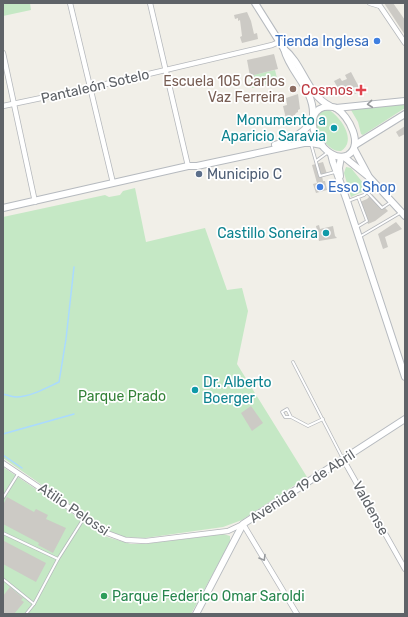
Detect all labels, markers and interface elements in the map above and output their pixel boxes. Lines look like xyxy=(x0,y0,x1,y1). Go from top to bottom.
place label: Tienda Inglesa xyxy=(275,33,369,50)
marker: Tienda Inglesa xyxy=(372,36,382,46)
street label: Pantaleón Sotelo xyxy=(39,66,151,107)
place label: Escuela 105 Carlos Vaz Ferreira xyxy=(163,73,285,106)
place label: Cosmos xyxy=(301,82,353,99)
marker: Escuela 105 Carlos Vaz Ferreira xyxy=(288,84,298,94)
marker: Cosmos xyxy=(356,85,366,95)
one-way arrow xyxy=(367,100,373,109)
place label: Monumento a Aparicio Saravia xyxy=(221,112,326,145)
marker: Monumento a Aparicio Saravia xyxy=(329,123,339,133)
place label: Municipio C xyxy=(207,166,282,183)
marker: Municipio C xyxy=(194,169,204,179)
place label: Esso Shop xyxy=(328,179,396,196)
marker: Esso Shop xyxy=(315,182,325,192)
place label: Castillo Soneira xyxy=(217,225,318,242)
marker: Castillo Soneira xyxy=(321,228,331,238)
place label: Dr. Alberto Boerger xyxy=(203,374,272,407)
marker: Dr. Alberto Boerger xyxy=(190,385,200,395)
park label: Parque Prado xyxy=(78,388,166,405)
street label: Avenida 19 de Abril xyxy=(246,446,358,527)
street label: Valdense xyxy=(349,478,392,538)
street label: Atilio Pelossi xyxy=(35,479,112,539)
one-way arrow xyxy=(259,554,266,561)
place label: Parque Federico Omar Saroldi xyxy=(112,588,305,605)
marker: Parque Federico Omar Saroldi xyxy=(99,591,109,601)

